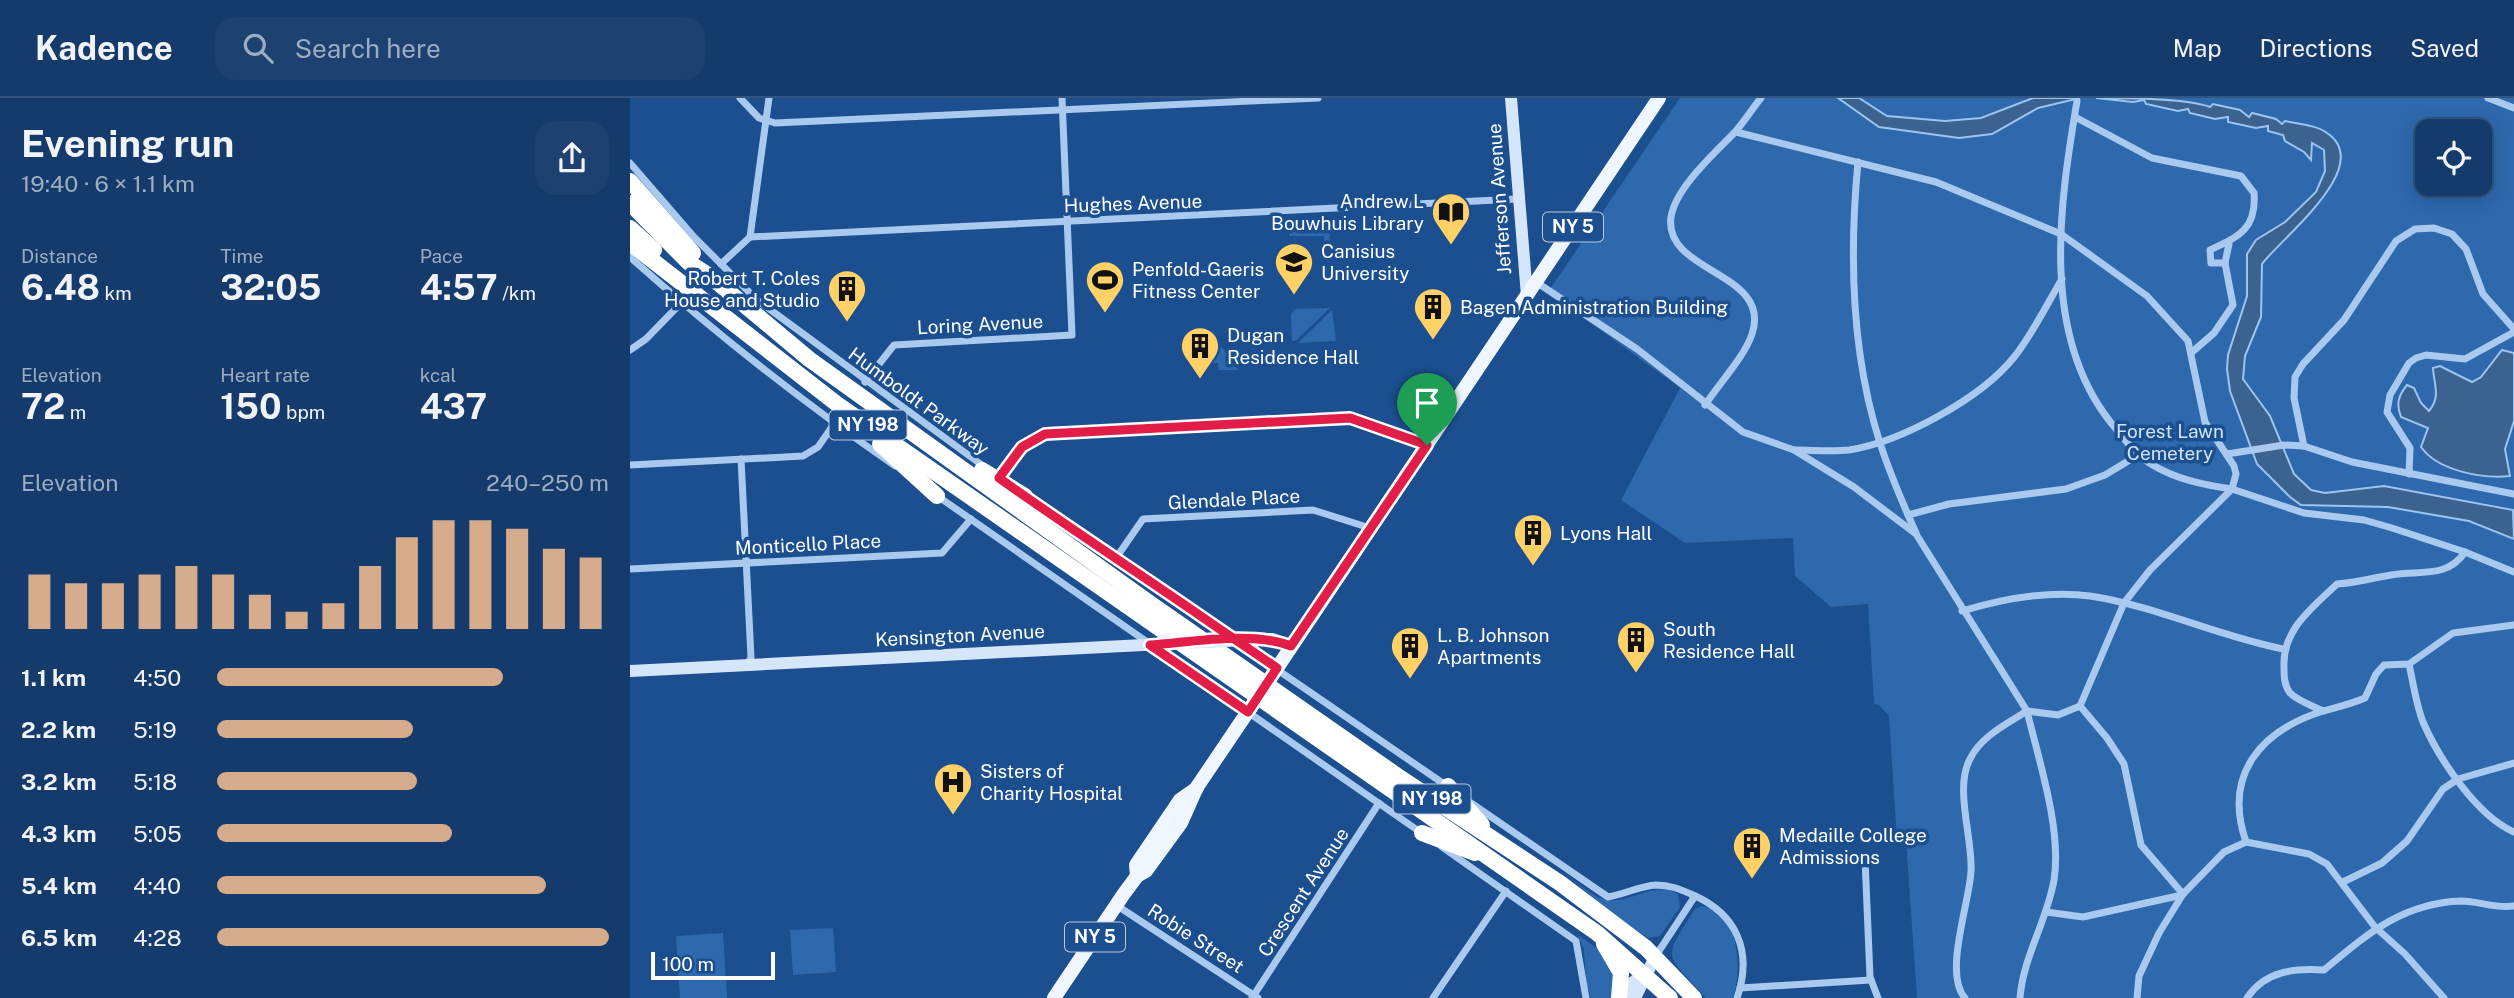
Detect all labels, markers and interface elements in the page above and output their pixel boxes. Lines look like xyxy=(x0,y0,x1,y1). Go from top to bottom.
search box xyxy=(215,17,705,80)
text: Kadence xyxy=(35,29,173,67)
icon: search xyxy=(239,29,277,67)
text: Search here xyxy=(295,33,441,64)
text: Map xyxy=(2173,34,2222,62)
text: Directions xyxy=(2260,34,2372,62)
text: Saved xyxy=(2410,34,2479,62)
map controls xyxy=(2415,119,2492,196)
button: locate xyxy=(2415,119,2492,196)
text: Evening run xyxy=(21,121,234,166)
button: share xyxy=(535,121,609,195)
street label: Jefferson Avenue xyxy=(1483,123,1515,275)
text: 19:40 · 6 × 1.1 km xyxy=(21,170,195,197)
street label: Hughes Avenue xyxy=(1063,190,1203,216)
place label: Andrew L Bouwhuis Library xyxy=(1271,190,1424,234)
library icon: Andrew L Bouwhuis Library xyxy=(1430,191,1472,246)
road number: NY 5 xyxy=(1543,212,1603,242)
place label: Canisius University xyxy=(1321,240,1409,284)
school or university icon: Canisius University xyxy=(1273,241,1315,296)
text: Distance xyxy=(21,245,98,267)
text: Time xyxy=(220,245,264,267)
text: Pace xyxy=(420,245,463,267)
place label: Penfold-Gaeris Fitness Center xyxy=(1132,258,1264,302)
sports icon: Penfold-Gaeris Fitness Center xyxy=(1084,259,1126,314)
text: 6.48 xyxy=(21,267,100,308)
text: 32:05 xyxy=(220,267,321,308)
text: 4:57 xyxy=(420,267,498,308)
place label: Robert T. Coles House and Studio xyxy=(664,267,820,311)
building icon: Robert T. Coles House and Studio xyxy=(826,268,868,323)
text: km xyxy=(100,282,132,304)
text: /km xyxy=(498,282,536,304)
building icon: Bagen Administration Building xyxy=(1412,286,1454,341)
place label: Bagen Administration Building xyxy=(1460,296,1728,318)
street label: Loring Avenue xyxy=(916,310,1044,338)
place label: Dugan Residence Hall xyxy=(1227,324,1359,368)
building icon: Dugan Residence Hall xyxy=(1179,325,1221,380)
street label: Humboldt Parkway xyxy=(844,343,994,459)
text: Elevation xyxy=(21,364,102,386)
text: Heart rate xyxy=(220,364,310,386)
text: kcal xyxy=(420,364,456,386)
pin xyxy=(1397,373,1457,445)
icon: arrive xyxy=(1408,384,1446,422)
text: 72 xyxy=(21,386,65,427)
text: 150 xyxy=(220,386,282,427)
text: 437 xyxy=(420,386,487,427)
text: m xyxy=(65,401,86,423)
text: bpm xyxy=(282,401,325,423)
road number: NY 198 xyxy=(830,410,906,440)
park label: Forest Lawn Cemetery xyxy=(2116,420,2224,464)
text: Elevation xyxy=(21,469,119,496)
text: 240–250 m xyxy=(486,469,609,496)
street label: Glendale Place xyxy=(1167,485,1301,513)
building icon: Lyons Hall xyxy=(1512,512,1554,567)
place label: Lyons Hall xyxy=(1560,522,1652,544)
street label: Monticello Place xyxy=(734,529,882,559)
place label: South Residence Hall xyxy=(1663,618,1795,662)
building icon: South Residence Hall xyxy=(1615,619,1657,674)
street label: Kensington Avenue xyxy=(875,620,1045,650)
place label: L. B. Johnson Apartments xyxy=(1437,624,1550,668)
building icon: L. B. Johnson Apartments xyxy=(1389,625,1431,680)
text: 1.1 km xyxy=(21,664,86,691)
text: 4:50 xyxy=(133,664,181,691)
text: 2.2 km xyxy=(21,716,96,743)
text: 5:19 xyxy=(133,716,177,743)
place label: Sisters of Charity Hospital xyxy=(980,760,1123,804)
hospital icon: Sisters of Charity Hospital xyxy=(932,761,974,816)
text: 3.2 km xyxy=(21,768,97,795)
text: 5:18 xyxy=(133,768,177,795)
road number: NY 198 xyxy=(1394,784,1470,814)
text: 4.3 km xyxy=(21,820,97,847)
text: 5:05 xyxy=(133,820,182,847)
street label: Crescent Avenue xyxy=(1253,823,1353,961)
place label: Medaille College Admissions xyxy=(1779,824,1927,868)
building icon: Medaille College Admissions xyxy=(1731,825,1773,880)
text: 5.4 km xyxy=(21,872,97,899)
text: 4:40 xyxy=(133,872,181,899)
street label: Robie Street xyxy=(1144,899,1248,977)
road number: NY 5 xyxy=(1065,922,1125,952)
text: 6.5 km xyxy=(21,924,97,951)
text: 4:28 xyxy=(133,924,182,951)
scale bar xyxy=(651,949,775,981)
text: 100 m xyxy=(662,953,714,975)

